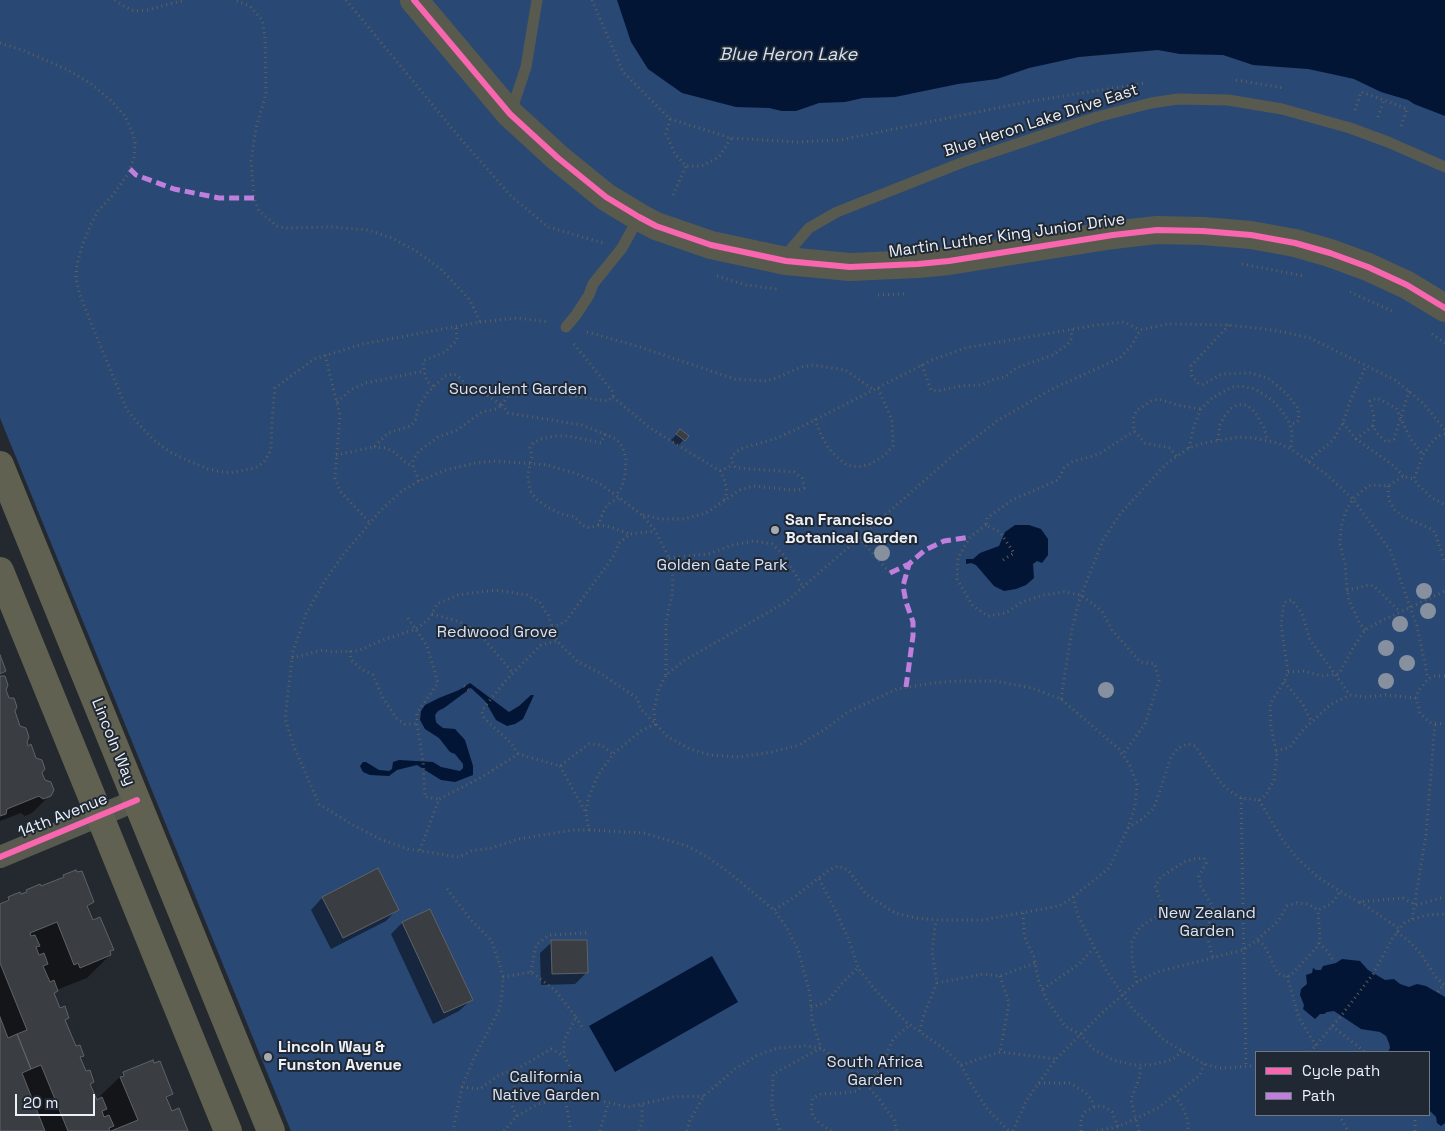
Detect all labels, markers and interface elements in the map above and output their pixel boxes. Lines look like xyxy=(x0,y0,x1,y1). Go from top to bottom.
water label: Blue Heron Lake xyxy=(719,44,857,66)
street label: Blue Heron Lake Drive East xyxy=(941,80,1141,162)
street label: Martin Luther King Junior Drive xyxy=(888,210,1126,262)
park label: Succulent Garden xyxy=(449,380,587,400)
place label: San Francisco Botanical Garden xyxy=(785,511,918,549)
marker: San Francisco Botanical Garden xyxy=(769,524,781,536)
park label: Golden Gate Park xyxy=(656,556,788,576)
park label: Redwood Grove xyxy=(437,623,557,643)
street label: Lincoln Way xyxy=(87,696,139,788)
street label: 14th Avenue xyxy=(16,789,110,843)
park label: New Zealand Garden xyxy=(1158,904,1256,942)
place label: Lincoln Way & Funston Avenue xyxy=(278,1038,402,1076)
marker: Lincoln Way & Funston Avenue xyxy=(262,1051,274,1063)
legend xyxy=(1255,1051,1430,1116)
park label: South Africa Garden xyxy=(827,1053,923,1091)
text: Cycle path xyxy=(1302,1061,1380,1080)
park label: California Native Garden xyxy=(492,1068,600,1106)
scale bar xyxy=(18,1084,98,1116)
text: Path xyxy=(1302,1086,1335,1105)
text: 20 m xyxy=(23,1093,58,1112)

